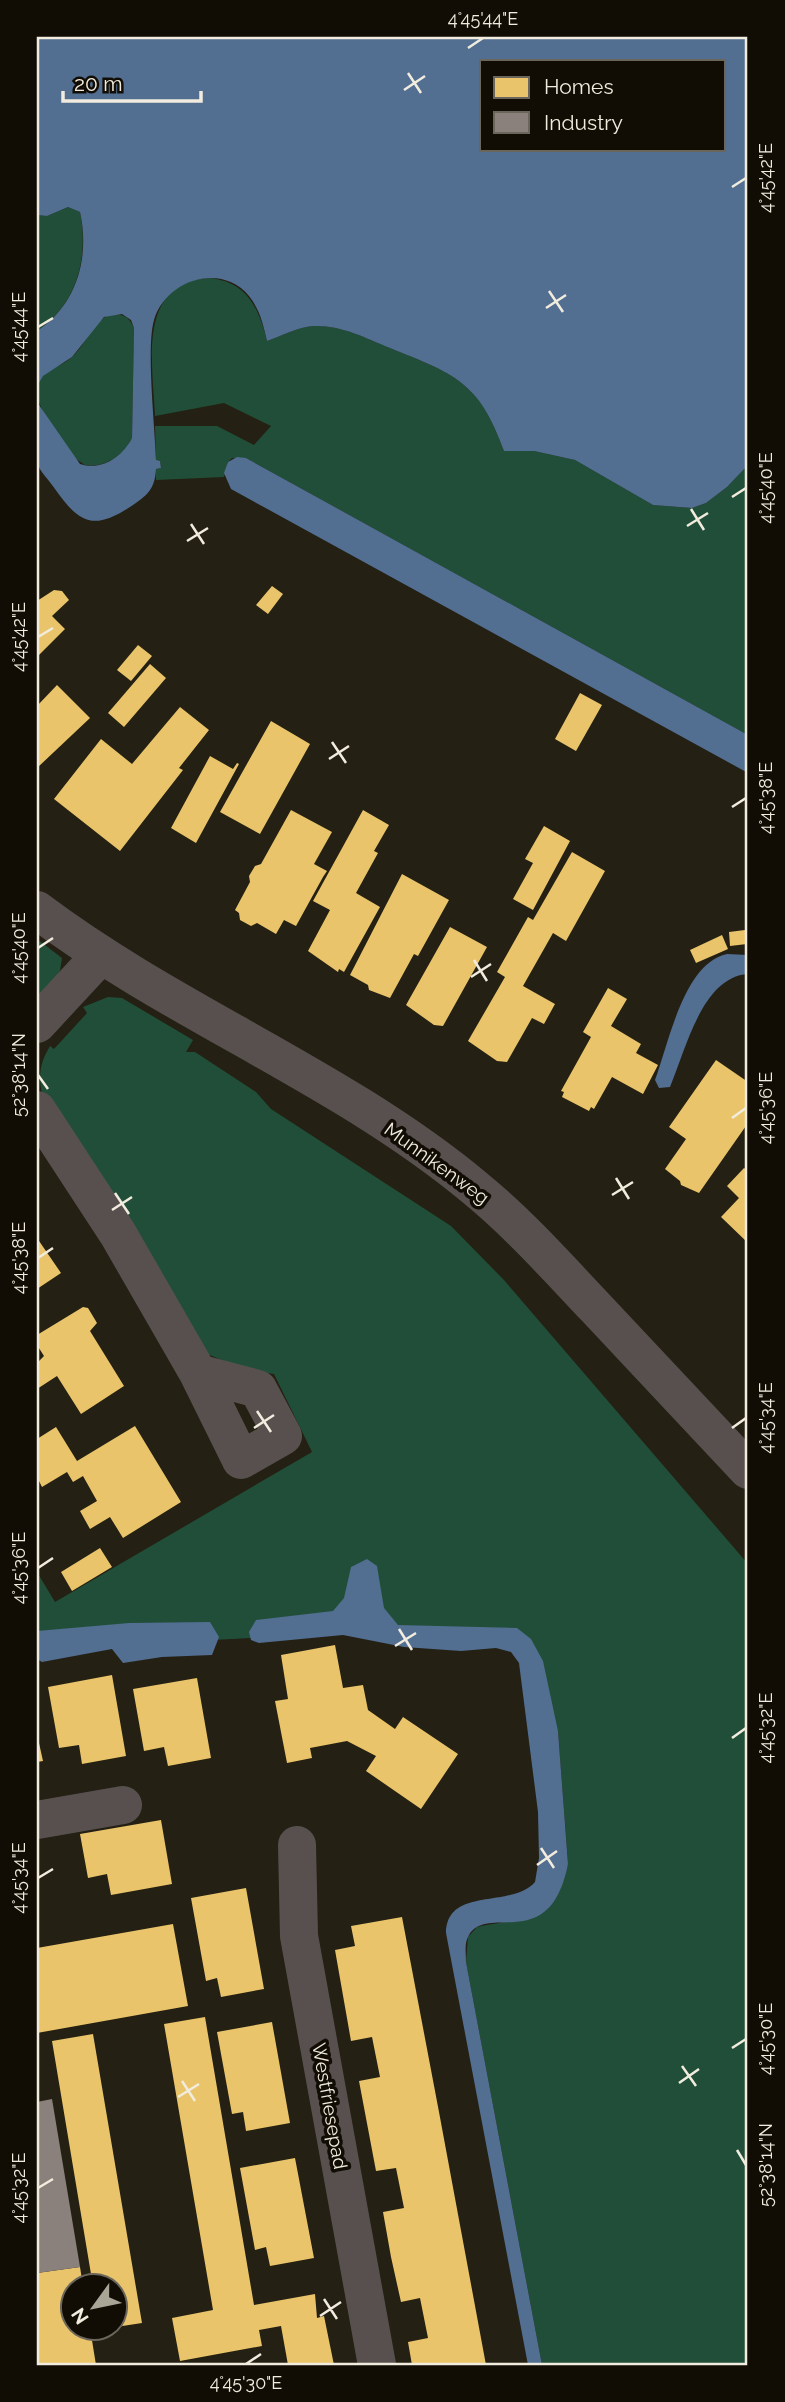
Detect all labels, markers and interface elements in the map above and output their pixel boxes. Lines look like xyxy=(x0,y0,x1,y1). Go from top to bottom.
text: 4°45'44"E xyxy=(448,8,518,29)
scale bar xyxy=(63,60,201,104)
legend xyxy=(480,60,726,150)
text: 20 m xyxy=(74,71,122,96)
text: Homes xyxy=(544,74,614,99)
text: Industry xyxy=(544,110,623,135)
text: 4°45'42"E xyxy=(755,143,776,213)
text: 4°45'44"E xyxy=(8,292,29,362)
text: 4°45'40"E xyxy=(755,452,776,524)
text: 4°45'42"E xyxy=(8,602,29,672)
text: 4°45'38"E xyxy=(755,762,776,834)
text: 4°45'40"E xyxy=(8,912,29,984)
text: 52°38'14"N xyxy=(8,1033,29,1117)
text: 4°45'36"E xyxy=(755,1072,776,1144)
street label: Munnikenweg xyxy=(380,1118,494,1208)
text: 4°45'38"E xyxy=(8,1222,29,1294)
text: 4°45'34"E xyxy=(755,1382,776,1454)
text: 4°45'36"E xyxy=(8,1532,29,1604)
text: 4°45'32"E xyxy=(755,1692,776,1764)
text: 4°45'34"E xyxy=(8,1842,29,1914)
text: 4°45'30"E xyxy=(755,2003,776,2075)
street label: Westfriesepad xyxy=(308,2041,352,2171)
text: 52°38'14"N xyxy=(755,2123,776,2207)
text: 4°45'32"E xyxy=(8,2152,29,2224)
north arrow xyxy=(60,2272,130,2342)
text: N xyxy=(67,2304,93,2328)
text: 4°45'30"E xyxy=(210,2372,282,2393)

